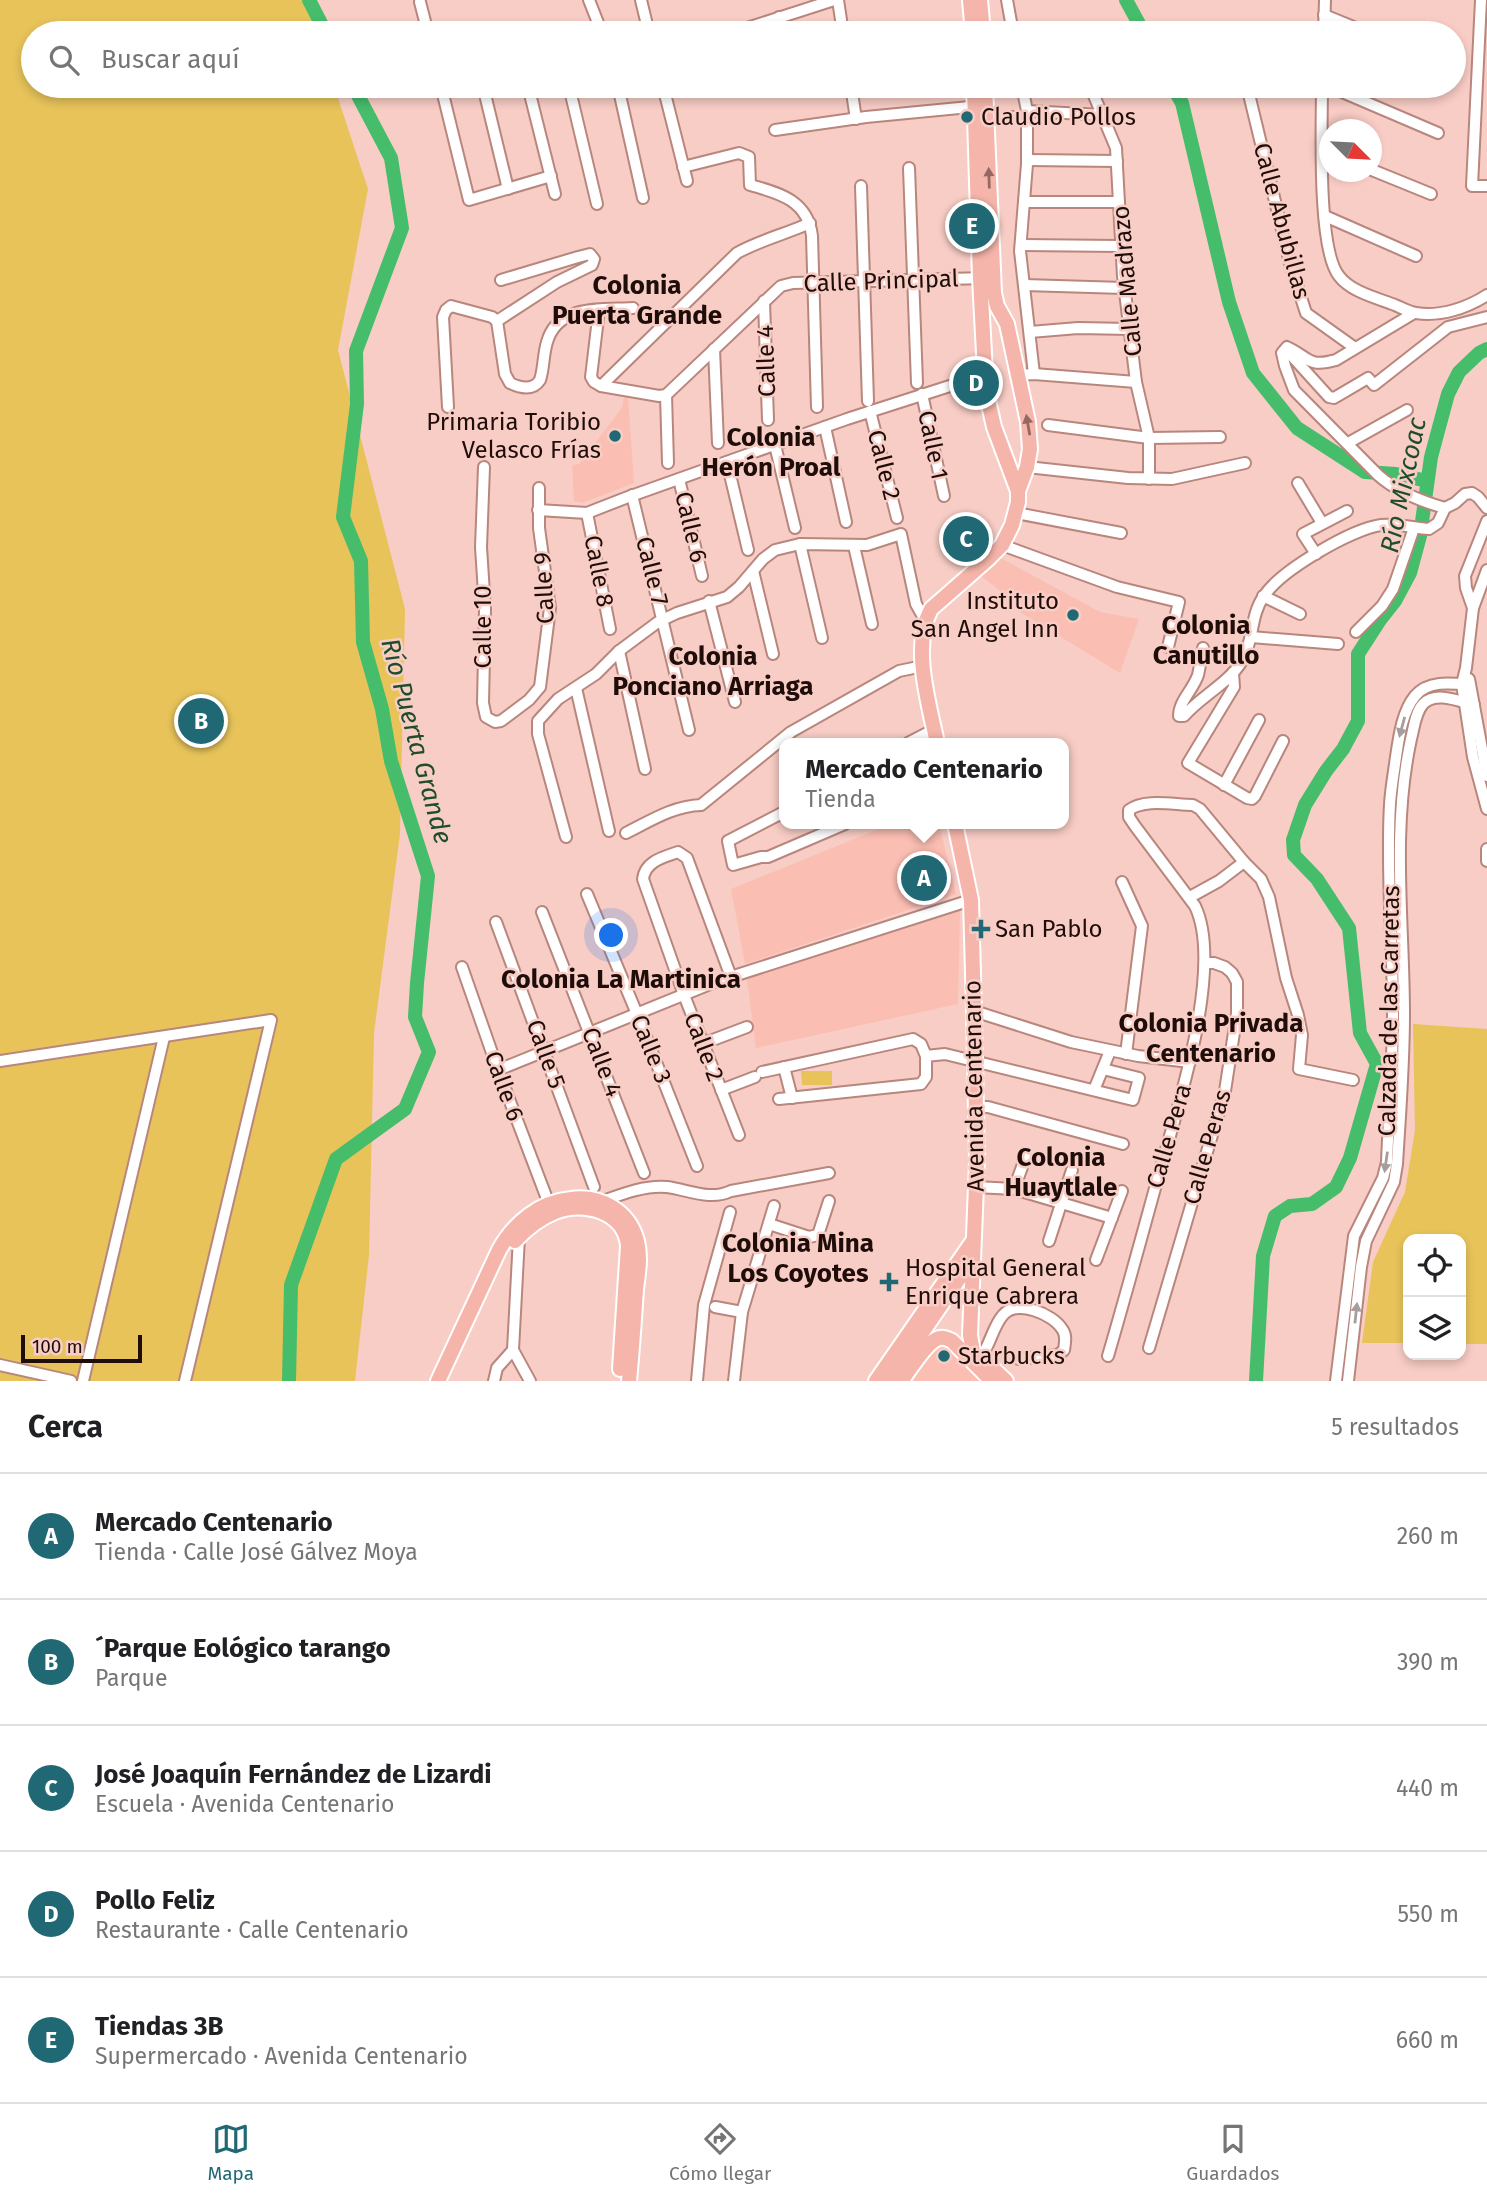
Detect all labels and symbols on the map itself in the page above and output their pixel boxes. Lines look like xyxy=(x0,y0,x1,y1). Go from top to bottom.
place label: Claudio Pollos xyxy=(981,103,1136,131)
marker: Claudio Pollos xyxy=(959,109,975,125)
north arrow xyxy=(1319,119,1382,182)
street label: Calle Abubillas xyxy=(1248,140,1316,302)
one-way arrow xyxy=(984,167,995,189)
pin: E xyxy=(949,200,995,252)
street label: Calle Madrazo xyxy=(1106,204,1148,358)
street label: Calle Principal xyxy=(803,264,959,298)
district label: Colonia Puerta Grande xyxy=(552,270,722,331)
street label: Calle 4 xyxy=(751,324,781,398)
pin: D xyxy=(953,357,999,409)
place label: Primaria Toribio Velasco Frías xyxy=(426,408,601,464)
street label: Calle 1 xyxy=(912,408,954,482)
one-way arrow xyxy=(1022,414,1033,436)
water label: Río Mixcoac xyxy=(1374,414,1433,556)
district label: Colonia Herón Proal xyxy=(701,422,841,483)
street label: Calle 2 xyxy=(862,427,906,503)
marker: Primaria Toribio Velasco Frías xyxy=(607,428,623,444)
street label: Calle 6 xyxy=(669,489,713,565)
pin: C xyxy=(943,513,989,565)
street label: Calle 8 xyxy=(578,533,620,609)
street label: Calle 7 xyxy=(630,534,674,608)
street label: Calle 9 xyxy=(528,551,560,625)
street label: Calle 10 xyxy=(469,585,497,669)
place label: Instituto San Angel Inn xyxy=(911,587,1059,643)
marker: Instituto San Angel Inn xyxy=(1065,607,1081,623)
district label: Colonia Canutillo xyxy=(1153,610,1259,671)
water label: Río Puerta Grande xyxy=(374,635,459,847)
district label: Colonia Ponciano Arriaga xyxy=(613,641,813,702)
pin: B xyxy=(178,695,224,747)
one-way arrow xyxy=(1396,716,1407,738)
pin: A xyxy=(901,852,947,904)
street label: Calzada de las Carretas xyxy=(1373,885,1405,1137)
place label: San Pablo xyxy=(995,915,1102,943)
your location xyxy=(594,918,628,952)
marker: San Pablo xyxy=(973,921,989,937)
district label: Colonia La Martinica xyxy=(501,964,741,995)
street label: Avenida Centenario xyxy=(958,980,990,1192)
district label: Colonia Privada Centenario xyxy=(1119,1008,1303,1069)
street label: Calle 2 xyxy=(678,1009,730,1085)
street label: Calle 3 xyxy=(625,1011,677,1087)
street label: Calle 5 xyxy=(521,1016,571,1092)
street label: Calle 4 xyxy=(576,1023,628,1101)
street label: Calle 6 xyxy=(478,1047,530,1125)
street label: Calle Pera xyxy=(1141,1081,1197,1191)
street label: Calle Peras xyxy=(1177,1086,1237,1208)
district label: Colonia Huaytlale xyxy=(1005,1142,1117,1203)
one-way arrow xyxy=(1380,1151,1391,1173)
district label: Colonia Mina Los Coyotes xyxy=(722,1228,874,1289)
place label: Hospital General Enrique Cabrera xyxy=(905,1254,1086,1310)
marker: Hospital General Enrique Cabrera xyxy=(879,1272,899,1292)
one-way arrow xyxy=(1350,1302,1361,1324)
scale bar xyxy=(21,1332,142,1364)
place label: Starbucks xyxy=(958,1342,1065,1370)
marker: Starbucks xyxy=(936,1348,952,1364)

